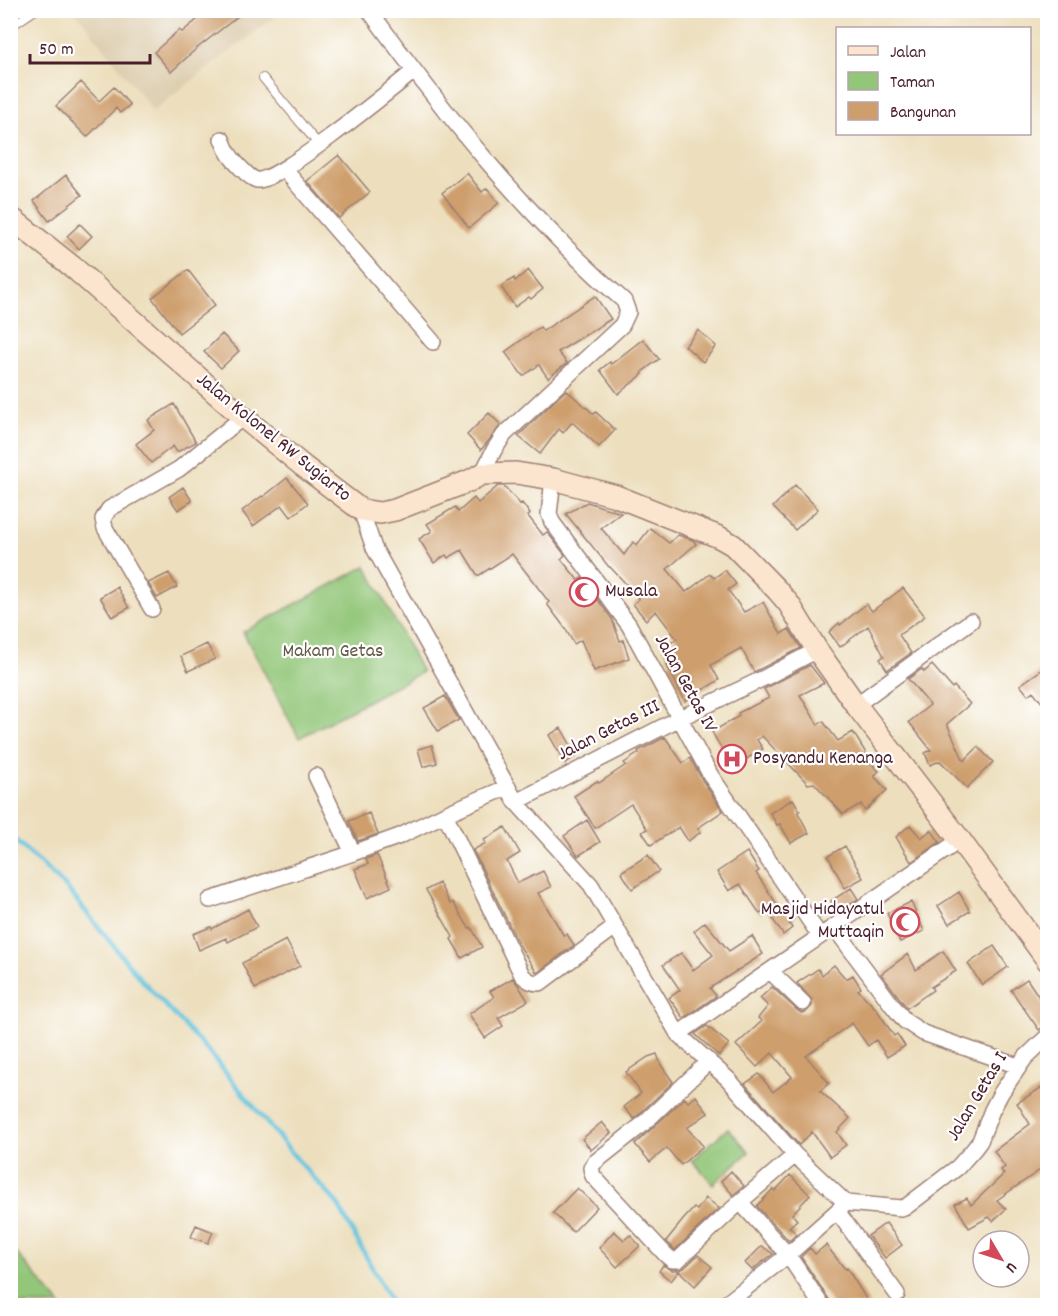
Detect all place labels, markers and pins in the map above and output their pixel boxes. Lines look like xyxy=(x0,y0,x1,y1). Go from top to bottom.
mosque icon: Musala xyxy=(568,576,600,608)
place label: Musala xyxy=(605,578,658,606)
hospital icon: Posyandu Kenanga xyxy=(716,743,748,775)
place label: Posyandu Kenanga xyxy=(753,745,893,773)
place label: Masjid Hidayatul Muttaqin xyxy=(761,896,884,947)
mosque icon: Masjid Hidayatul Muttaqin xyxy=(889,906,921,938)

